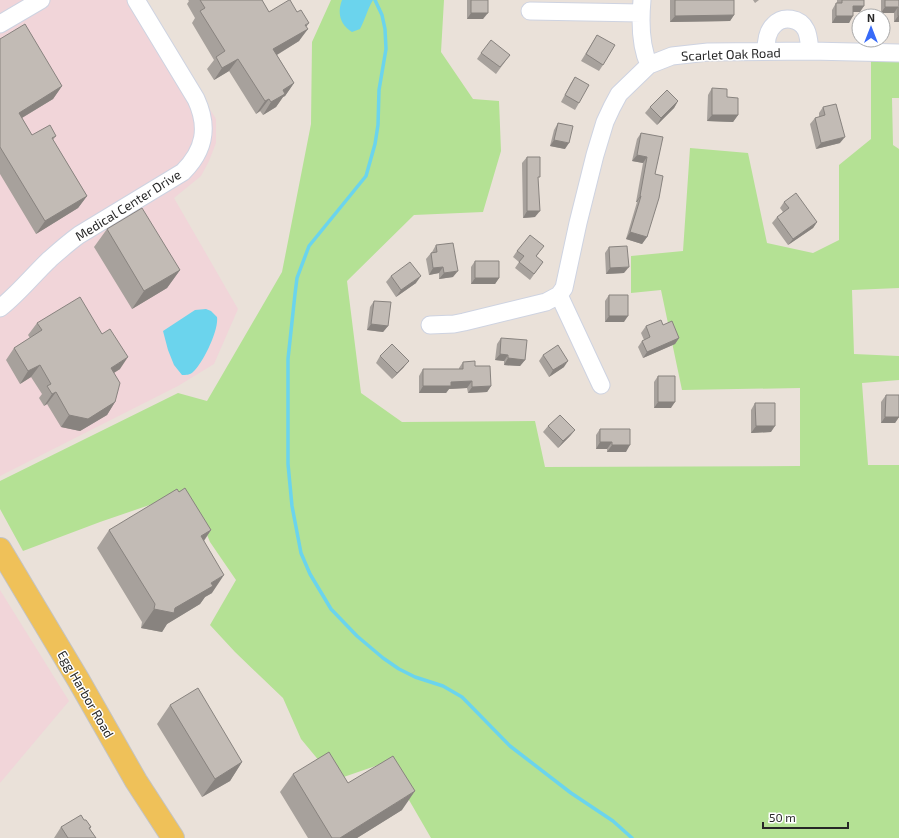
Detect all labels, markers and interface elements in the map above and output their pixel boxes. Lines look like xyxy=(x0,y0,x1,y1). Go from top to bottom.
north arrow xyxy=(851,8,891,48)
text: N xyxy=(867,11,875,24)
street label: Scarlet Oak Road xyxy=(681,44,781,64)
street label: Medical Center Drive xyxy=(72,166,184,244)
street label: Egg Harbor Road xyxy=(55,647,117,741)
scale bar xyxy=(763,804,848,830)
text: 50 m xyxy=(769,810,796,824)

